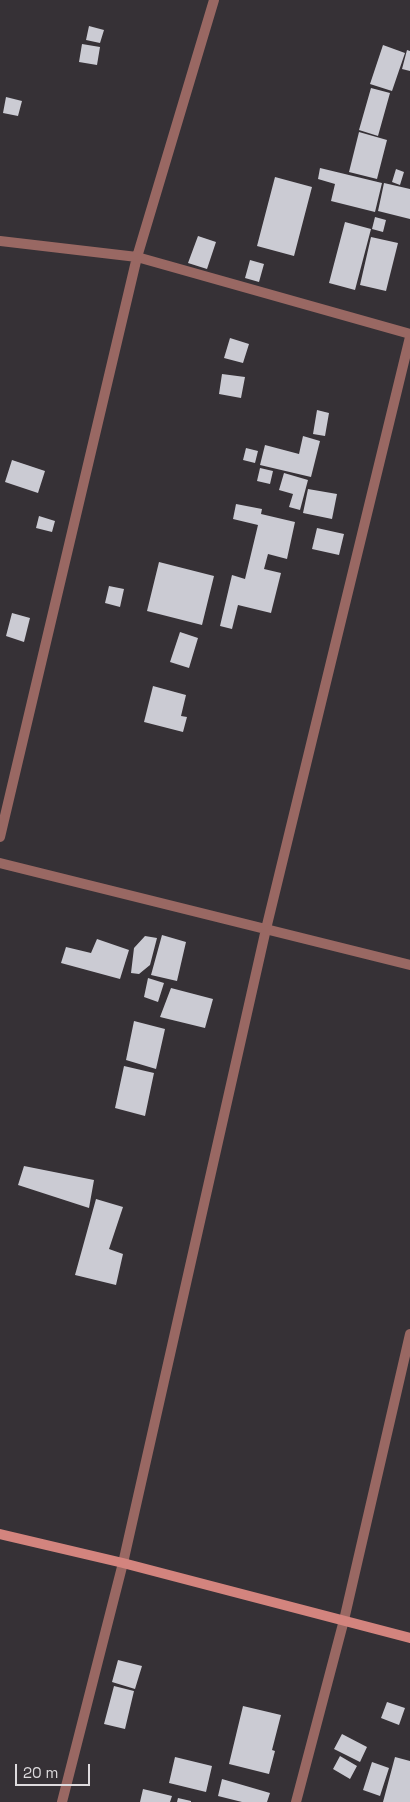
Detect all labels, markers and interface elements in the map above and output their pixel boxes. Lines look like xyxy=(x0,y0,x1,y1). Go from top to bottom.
scale bar xyxy=(18,1754,92,1786)
text: 20 m xyxy=(23,1763,58,1782)

